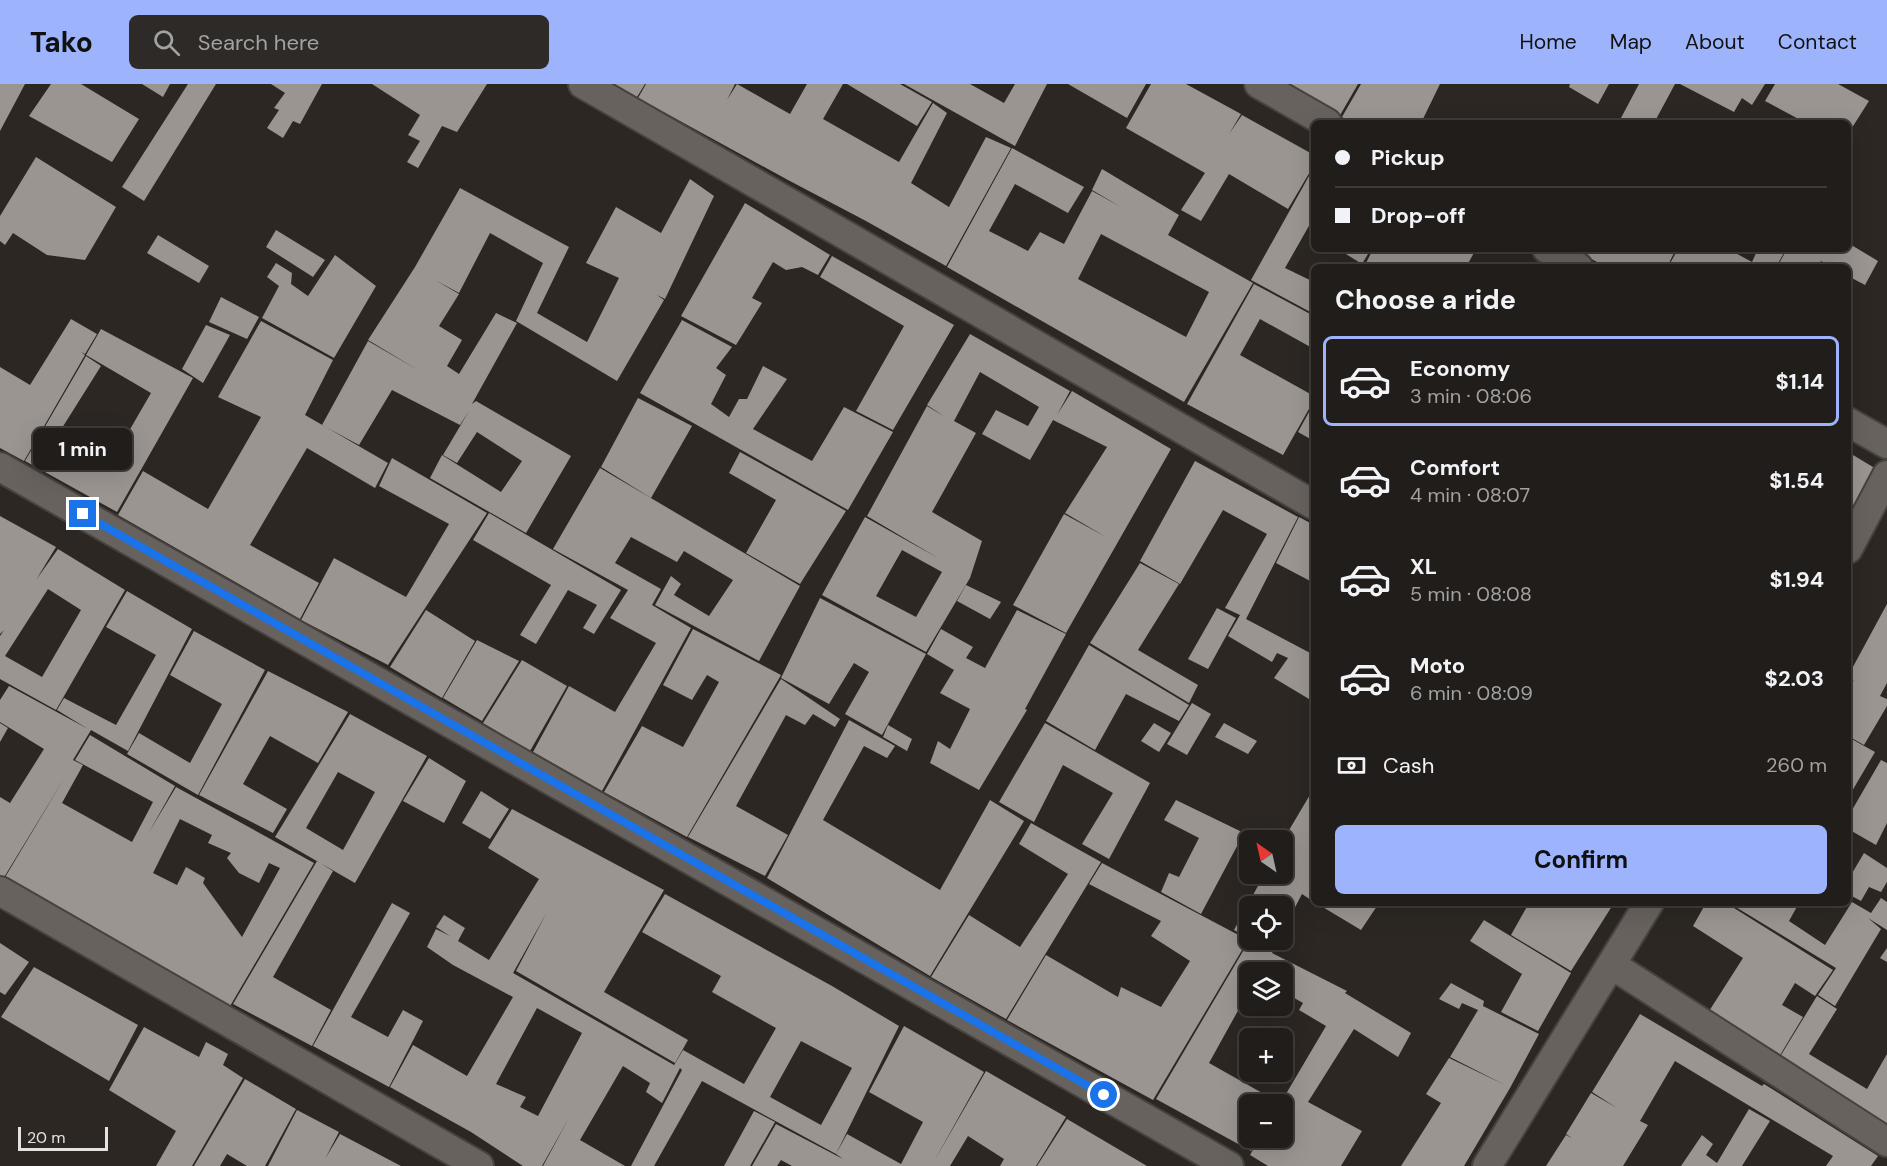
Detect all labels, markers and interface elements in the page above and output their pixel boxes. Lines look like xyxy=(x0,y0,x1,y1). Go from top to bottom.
search box xyxy=(129,15,549,69)
text: Tako xyxy=(30,24,93,61)
icon: search xyxy=(150,26,183,59)
text: Search here xyxy=(198,28,319,57)
text: Home xyxy=(1519,28,1577,56)
text: Map xyxy=(1610,28,1652,56)
text: About xyxy=(1685,28,1745,56)
text: Contact xyxy=(1778,28,1857,56)
text: Pickup xyxy=(1371,143,1445,172)
text: Drop-off xyxy=(1371,201,1466,230)
text: Choose a ride xyxy=(1335,282,1516,317)
icon: car xyxy=(1338,354,1392,408)
text: Economy xyxy=(1410,354,1510,383)
text: $1.14 xyxy=(1776,367,1824,396)
text: 3 min · 08:06 xyxy=(1410,383,1532,409)
callout: 1 min xyxy=(34,427,132,469)
text: 1 min xyxy=(58,436,107,462)
icon: car xyxy=(1338,453,1392,507)
text: Comfort xyxy=(1410,453,1500,482)
text: $1.54 xyxy=(1769,466,1824,495)
text: 4 min · 08:07 xyxy=(1410,482,1530,508)
route end xyxy=(69,500,96,527)
icon: car xyxy=(1338,552,1392,606)
text: XL xyxy=(1410,552,1437,581)
text: $1.94 xyxy=(1770,565,1824,594)
text: 5 min · 08:08 xyxy=(1410,581,1532,607)
icon: car xyxy=(1338,651,1392,705)
text: Moto xyxy=(1410,651,1465,680)
text: $2.03 xyxy=(1765,664,1824,693)
text: 6 min · 08:09 xyxy=(1410,680,1533,706)
icon: cash xyxy=(1335,749,1368,782)
text: Cash xyxy=(1383,751,1434,780)
text: 260 m xyxy=(1766,752,1827,778)
button: Confirm xyxy=(1335,825,1827,894)
north arrow xyxy=(1239,830,1293,884)
map controls xyxy=(1239,830,1293,1148)
button: locate xyxy=(1239,896,1293,950)
button: layers xyxy=(1239,962,1293,1016)
button: + xyxy=(1239,1028,1293,1082)
route start xyxy=(1090,1081,1117,1108)
button: − xyxy=(1239,1094,1293,1148)
scale bar xyxy=(18,1124,108,1152)
text: 20 m xyxy=(27,1127,66,1148)

